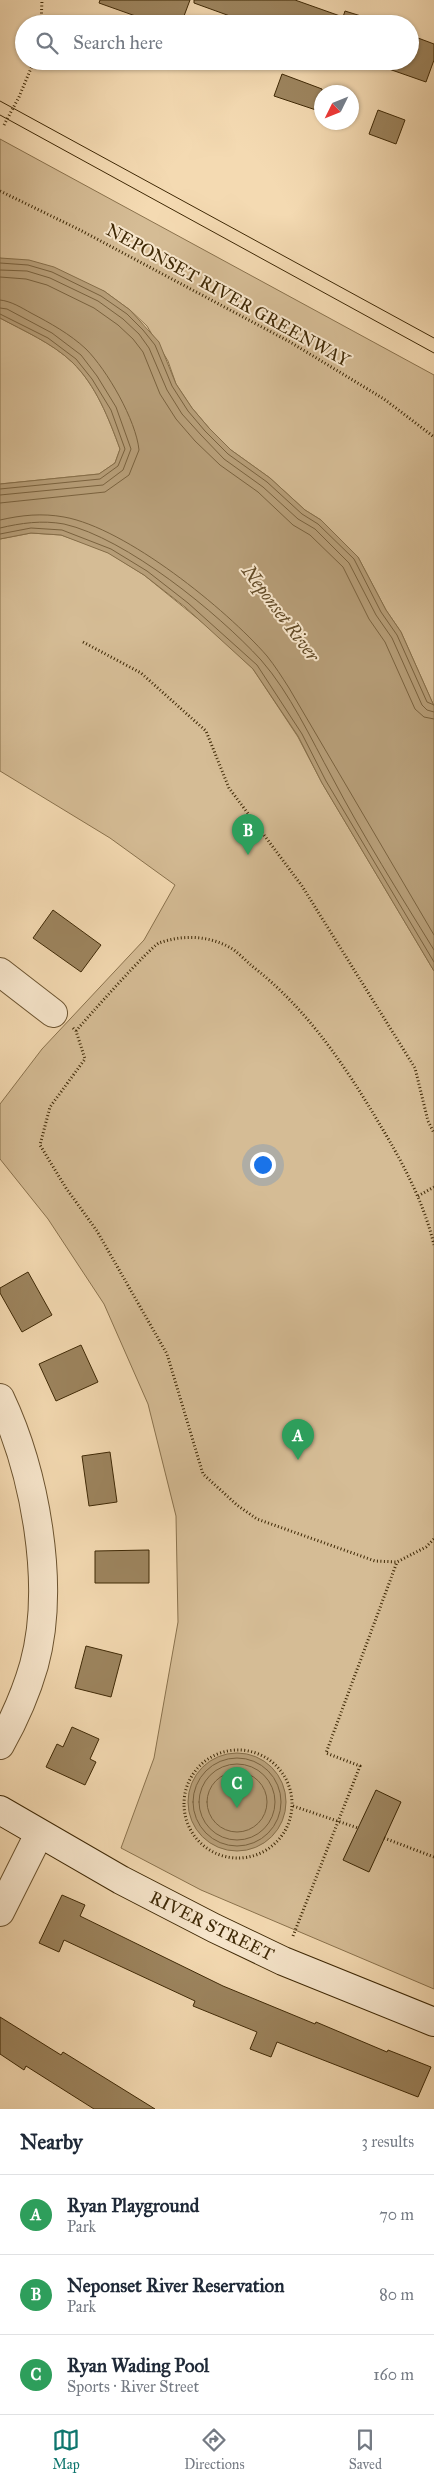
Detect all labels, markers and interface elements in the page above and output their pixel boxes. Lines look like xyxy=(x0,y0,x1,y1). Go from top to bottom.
search box xyxy=(15,15,419,70)
icon: search xyxy=(33,29,61,57)
text: Search here xyxy=(73,31,163,54)
north arrow xyxy=(314,85,359,130)
street label: NEPONSET RIVER GREENWAY xyxy=(102,219,354,372)
water label: Neponset River xyxy=(236,559,325,667)
pin: B xyxy=(232,814,264,855)
your location xyxy=(250,1152,276,1178)
pin: A xyxy=(282,1419,314,1460)
pin: C xyxy=(221,1767,253,1808)
street label: RIVER STREET xyxy=(146,1886,278,1966)
text: Nearby xyxy=(20,2129,83,2155)
text: 3 results xyxy=(361,2132,414,2151)
text: Ryan Playground xyxy=(67,2194,199,2217)
text: A xyxy=(31,2205,41,2224)
text: 70 m xyxy=(379,2205,414,2224)
text: Park xyxy=(67,2217,96,2236)
text: Neponset River Reservation xyxy=(67,2274,285,2297)
text: B xyxy=(31,2285,41,2304)
text: 80 m xyxy=(379,2285,414,2304)
text: Park xyxy=(67,2297,96,2316)
text: Ryan Wading Pool xyxy=(67,2354,209,2377)
text: C xyxy=(31,2365,41,2384)
text: 160 m xyxy=(373,2365,414,2384)
text: Sports · River Street xyxy=(67,2377,199,2396)
tab: Map xyxy=(52,2426,80,2473)
tab: Directions xyxy=(184,2426,245,2473)
tab: Saved xyxy=(349,2426,382,2473)

